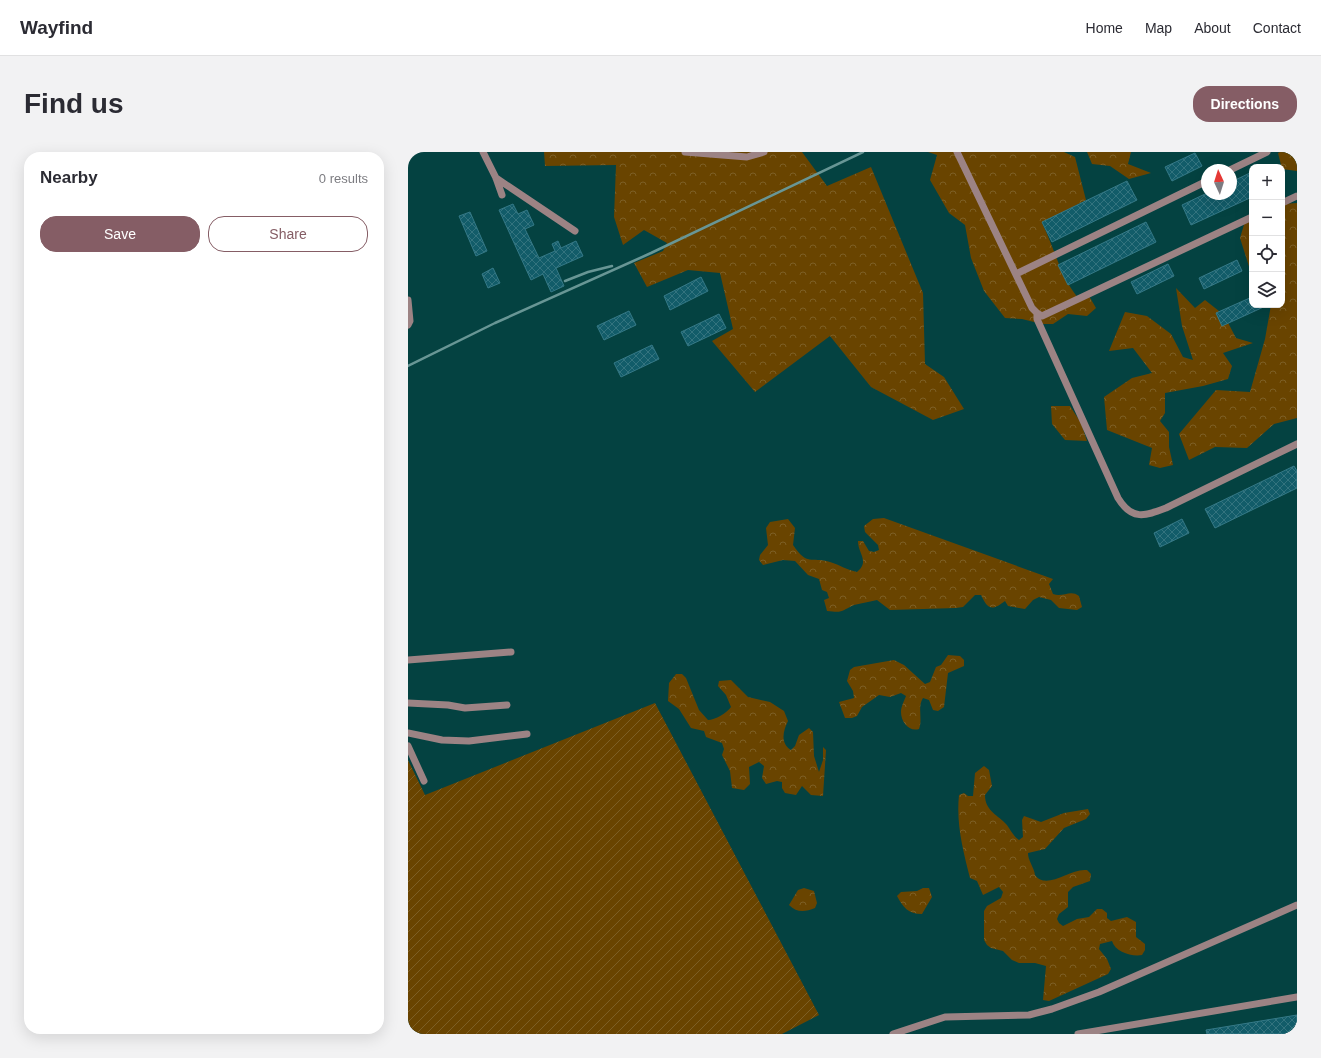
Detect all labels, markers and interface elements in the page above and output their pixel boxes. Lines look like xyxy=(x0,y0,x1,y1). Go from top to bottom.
text: Wayfind xyxy=(20,17,93,38)
text: Home xyxy=(1086,20,1123,36)
text: Map xyxy=(1145,20,1172,36)
text: About xyxy=(1194,20,1231,36)
text: Contact xyxy=(1253,20,1301,36)
button: Directions xyxy=(1193,86,1297,122)
text: Find us xyxy=(24,88,124,119)
north arrow xyxy=(1201,164,1237,200)
map controls xyxy=(1249,164,1285,308)
button: + xyxy=(1249,164,1285,200)
text: Nearby xyxy=(40,168,98,187)
text: 0 results xyxy=(319,171,368,186)
button: − xyxy=(1249,200,1285,236)
button: Save xyxy=(40,216,200,252)
button: Share xyxy=(208,216,368,252)
button: locate xyxy=(1249,236,1285,272)
button: layers xyxy=(1249,272,1285,308)

